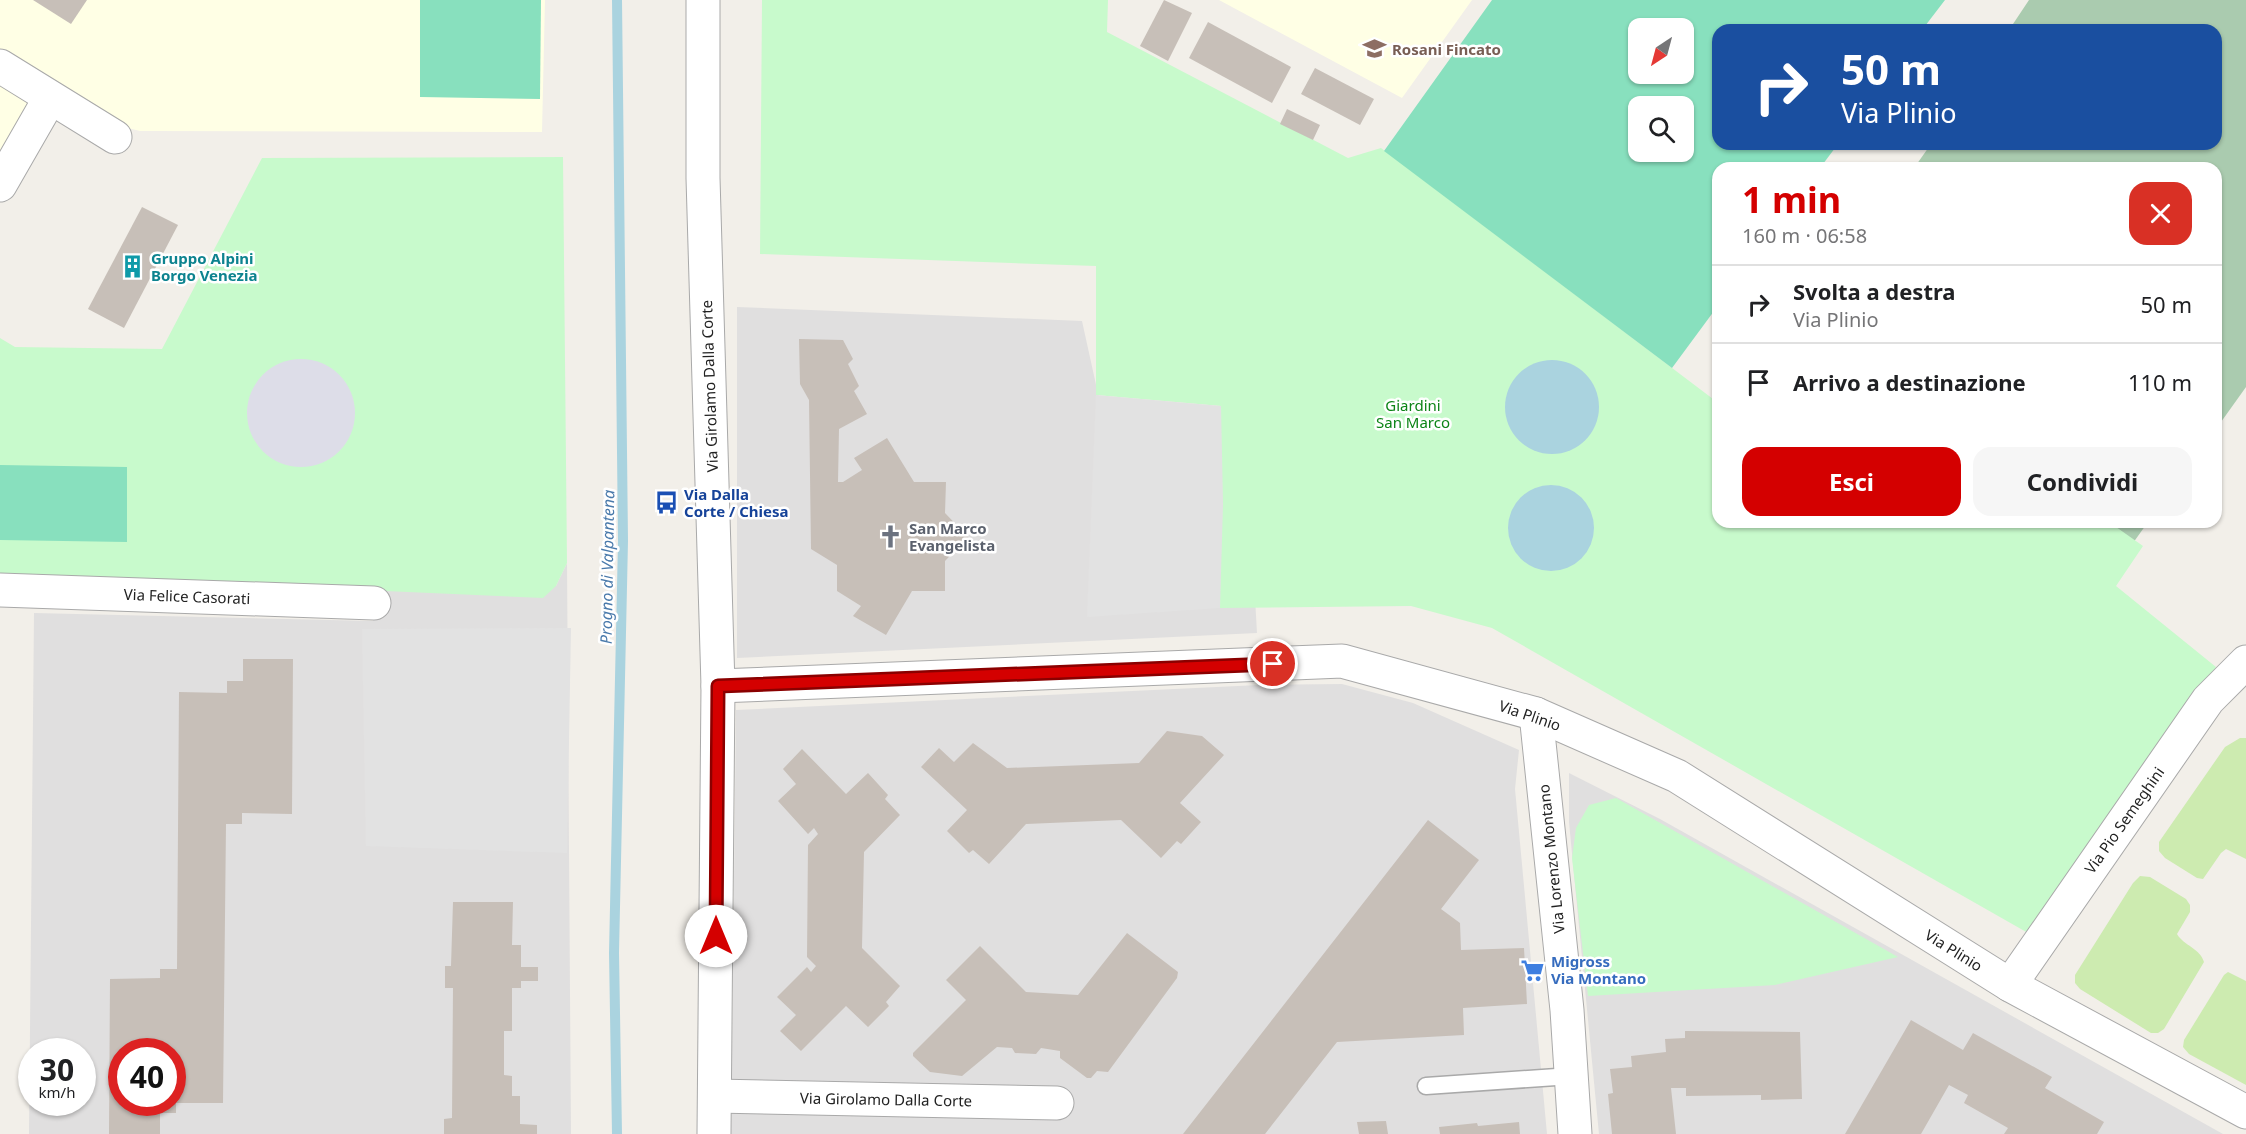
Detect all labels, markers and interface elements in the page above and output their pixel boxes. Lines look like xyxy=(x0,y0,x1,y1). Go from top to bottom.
north arrow xyxy=(1628,18,1694,84)
map controls xyxy=(1628,18,1694,162)
school or university icon: Rosani Fincato xyxy=(1361,36,1387,62)
place label: Rosani Fincato xyxy=(1392,39,1501,59)
text: 50 m xyxy=(1841,40,1941,97)
icon: right xyxy=(1742,48,1820,126)
text: Via Plinio xyxy=(1841,94,1957,131)
button: search xyxy=(1628,96,1694,162)
text: 1 min xyxy=(1742,175,1841,224)
button: close xyxy=(2129,182,2192,245)
text: 160 m · 06:58 xyxy=(1742,222,1867,249)
place label: Gruppo Alpini Borgo Venezia xyxy=(151,248,258,285)
building icon: Gruppo Alpini Borgo Venezia xyxy=(120,254,146,280)
text: Svolta a destra xyxy=(1793,276,1956,306)
icon: right xyxy=(1742,288,1775,321)
text: 50 m xyxy=(2141,289,2192,319)
street label: Via Girolamo Dalla Corte xyxy=(696,300,722,472)
text: Via Plinio xyxy=(1793,306,1879,333)
icon: arrive xyxy=(1742,366,1775,399)
text: Arrivo a destinazione xyxy=(1793,367,2026,397)
text: 110 m xyxy=(2128,367,2192,397)
park label: Giardini San Marco xyxy=(1376,395,1450,432)
button: Esci xyxy=(1742,447,1961,516)
button: Condividi xyxy=(1973,447,2192,516)
place label: Via Dalla Corte / Chiesa xyxy=(684,484,789,521)
water label: Progno di Valpantena xyxy=(595,490,619,644)
bus stop icon: Via Dalla Corte / Chiesa xyxy=(653,490,679,516)
place label: San Marco Evangelista xyxy=(909,518,995,555)
church icon: San Marco Evangelista xyxy=(878,524,904,550)
street label: Via Felice Casorati xyxy=(123,584,251,608)
pin xyxy=(1247,638,1298,689)
icon: arrive xyxy=(1256,647,1289,680)
street label: Via Plinio xyxy=(1496,695,1564,735)
street label: Via Pio Semeghini xyxy=(2080,763,2168,877)
street label: Via Lorenzo Montano xyxy=(1533,783,1569,935)
position arrow xyxy=(684,904,748,968)
street label: Via Plinio xyxy=(1921,925,1987,975)
place label: Migross Via Montano xyxy=(1551,951,1646,988)
supermarket icon: Migross Via Montano xyxy=(1520,957,1546,983)
speed limit sign: 40 xyxy=(108,1038,186,1116)
text: 30 xyxy=(40,1049,74,1090)
text: km/h xyxy=(39,1082,75,1102)
street label: Via Girolamo Dalla Corte xyxy=(800,1087,972,1111)

